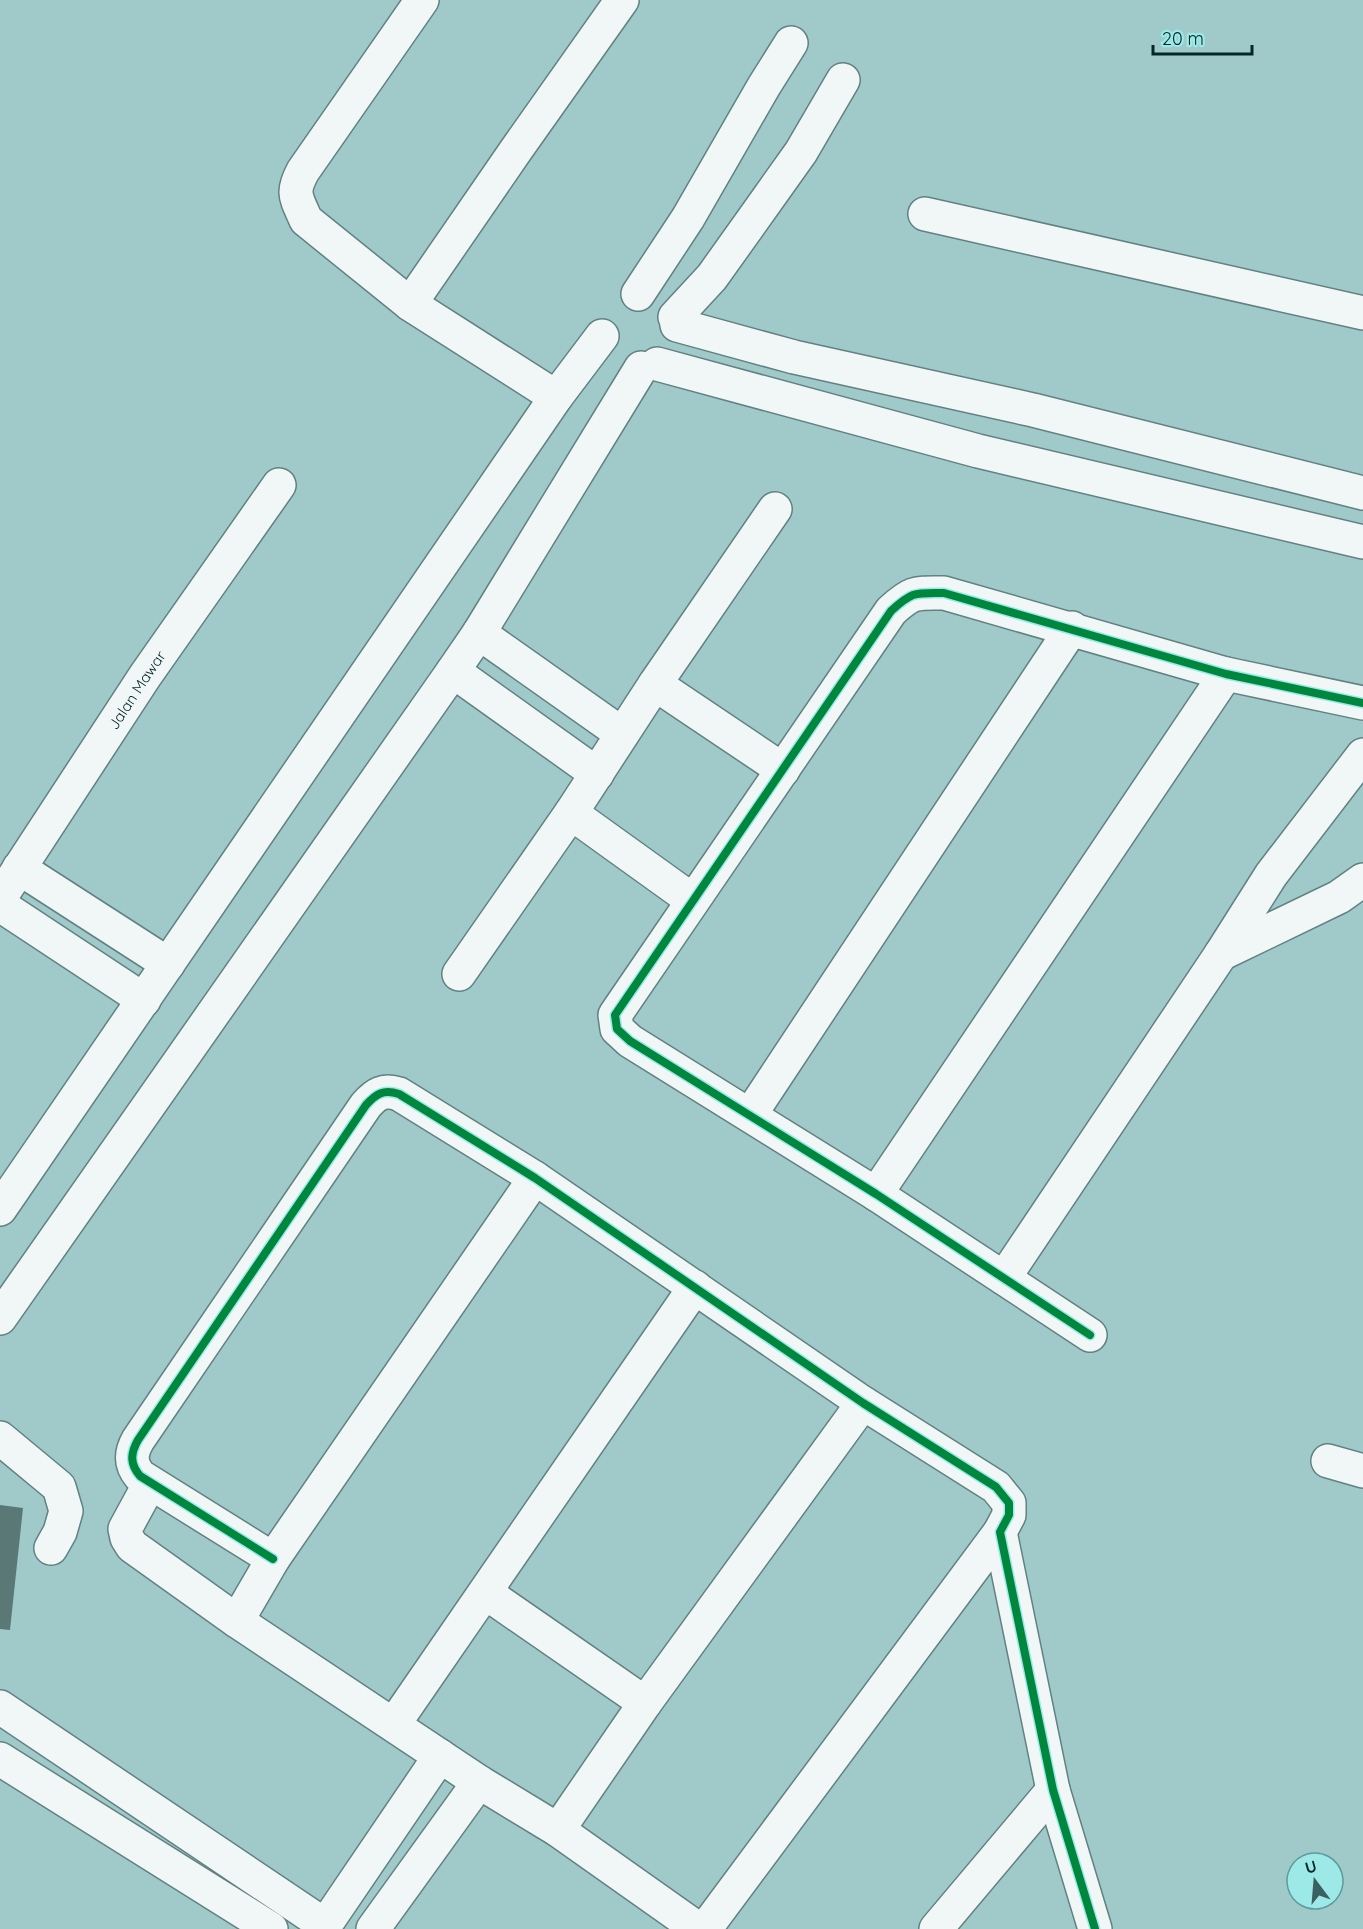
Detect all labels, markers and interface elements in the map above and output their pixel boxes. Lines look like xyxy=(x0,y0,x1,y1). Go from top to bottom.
scale bar xyxy=(1153,18,1252,56)
text: 20 m xyxy=(1162,27,1204,50)
street label: Jalan Mawar xyxy=(103,646,170,733)
north arrow xyxy=(1285,1851,1345,1911)
text: U xyxy=(1303,1855,1319,1878)

